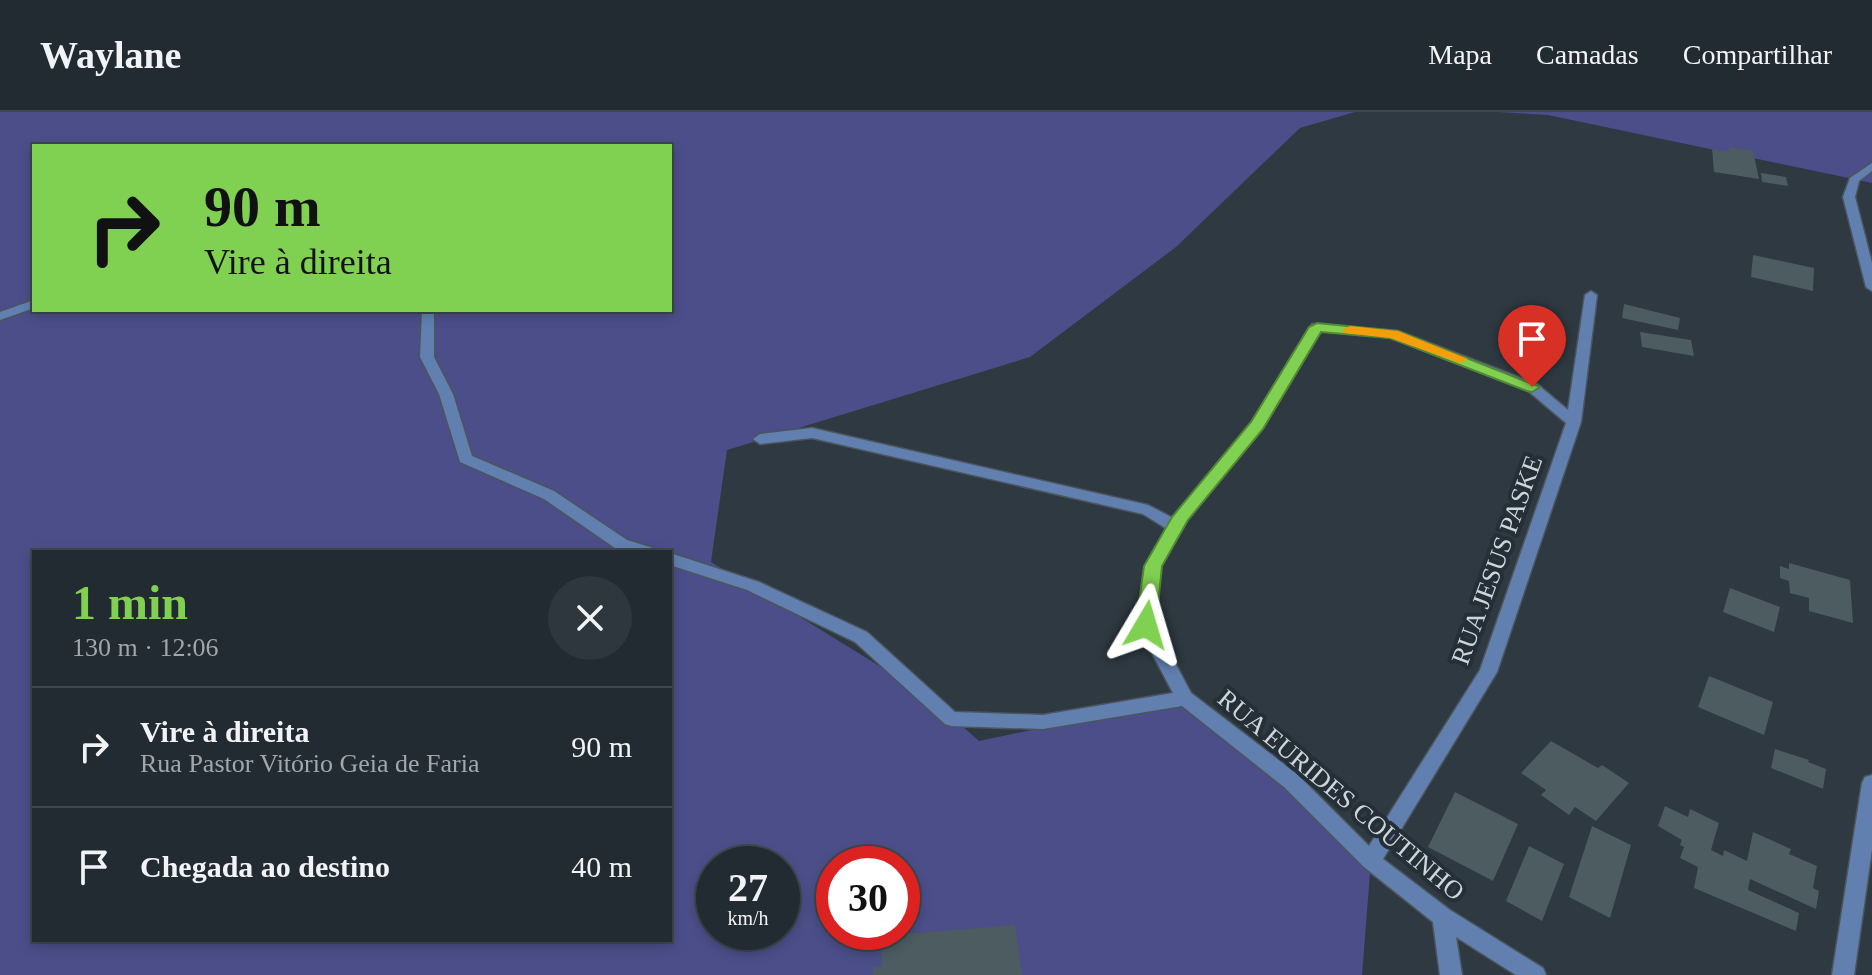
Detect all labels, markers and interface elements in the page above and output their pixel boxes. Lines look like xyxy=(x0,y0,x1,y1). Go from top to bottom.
text: Waylane xyxy=(40,34,181,76)
text: Mapa xyxy=(1428,39,1492,70)
text: Camadas xyxy=(1536,39,1639,70)
text: Compartilhar xyxy=(1683,39,1832,70)
icon: right xyxy=(72,176,176,280)
text: 90 m xyxy=(204,176,321,238)
text: Vire à direita xyxy=(204,242,392,282)
pin xyxy=(1498,305,1566,387)
icon: arrive xyxy=(1510,317,1554,361)
street label: RUA JESUS PASKE xyxy=(1446,452,1548,668)
text: 1 min xyxy=(72,576,188,629)
button: close xyxy=(548,576,632,660)
position arrow xyxy=(1104,583,1188,667)
text: 130 m · 12:06 xyxy=(72,633,219,662)
street label: RUA EURIDES COUTINHO xyxy=(1212,684,1470,906)
text: Vire à direita xyxy=(140,715,309,748)
icon: right xyxy=(72,725,116,769)
text: 90 m xyxy=(571,730,632,763)
text: Rua Pastor Vitório Geia de Faria xyxy=(140,749,480,778)
icon: arrive xyxy=(72,845,116,889)
speed limit sign: 30 xyxy=(816,846,920,950)
text: Chegada ao destino xyxy=(140,850,390,883)
text: 40 m xyxy=(571,850,632,883)
text: 27 xyxy=(728,865,768,910)
text: km/h xyxy=(727,907,769,929)

